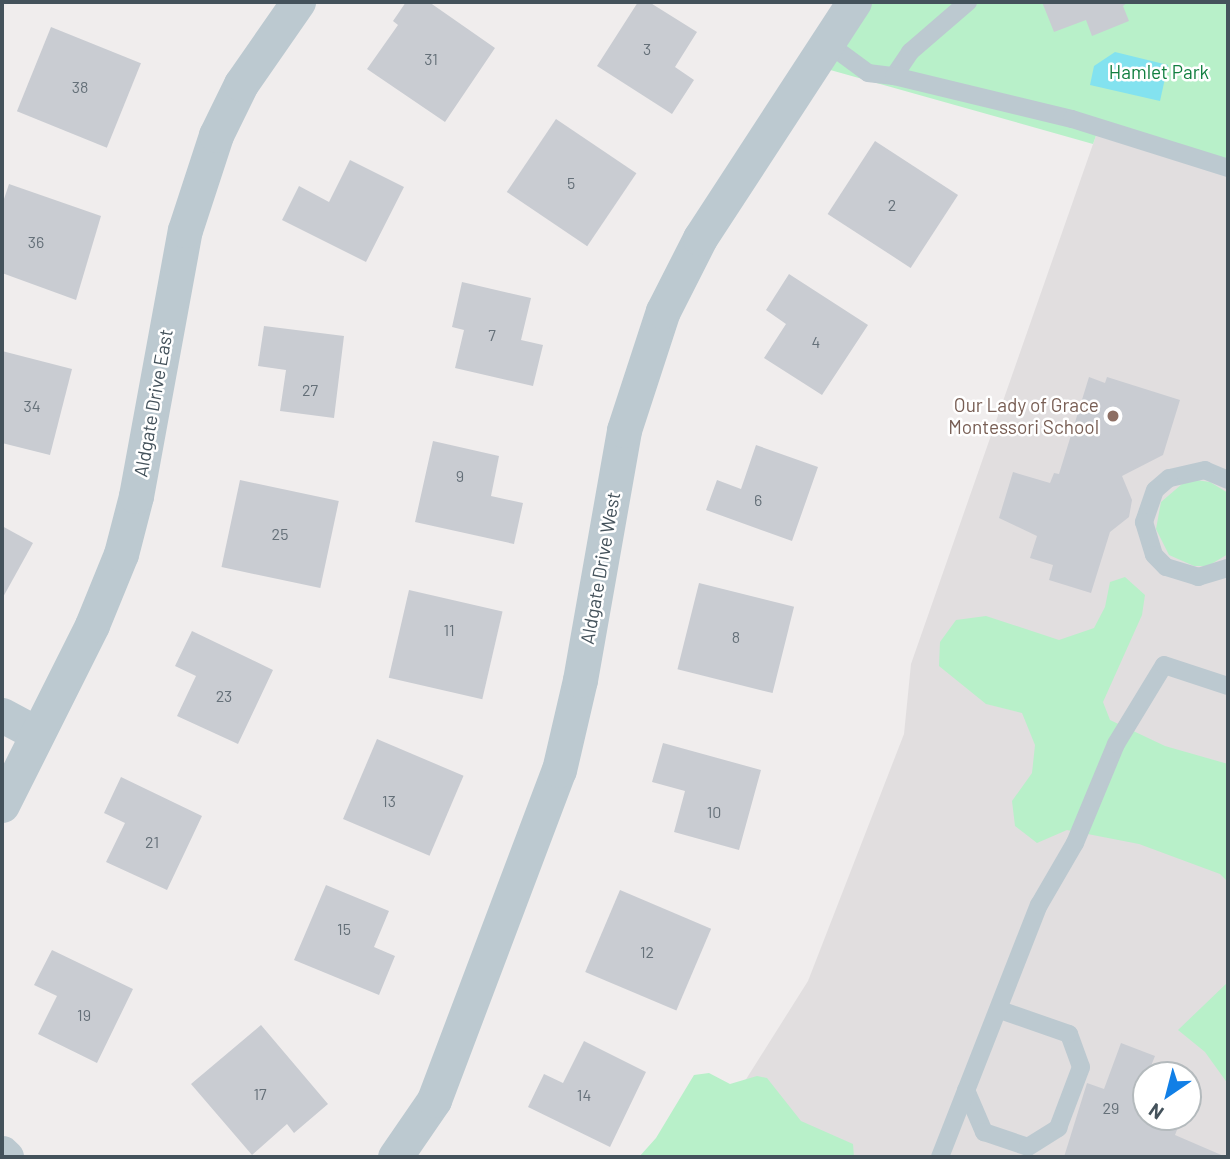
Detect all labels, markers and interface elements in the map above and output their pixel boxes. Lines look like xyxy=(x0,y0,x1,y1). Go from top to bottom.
house number: 3 xyxy=(643,39,651,59)
house number: 31 xyxy=(424,49,438,69)
park label: Hamlet Park xyxy=(1109,61,1209,83)
house number: 38 xyxy=(72,77,88,97)
house number: 5 xyxy=(567,173,575,193)
house number: 2 xyxy=(888,195,896,215)
house number: 36 xyxy=(28,232,44,252)
house number: 7 xyxy=(488,325,496,345)
street label: Aldgate Drive East xyxy=(129,327,177,479)
house number: 4 xyxy=(812,332,820,352)
house number: 27 xyxy=(302,380,318,400)
place label: Our Lady of Grace Montessori School xyxy=(948,394,1099,438)
house number: 34 xyxy=(23,396,41,416)
marker: Our Lady of Grace Montessori School xyxy=(1105,408,1121,424)
house number: 9 xyxy=(456,466,464,486)
street label: Aldgate Drive West xyxy=(575,490,625,646)
house number: 6 xyxy=(754,490,762,510)
house number: 25 xyxy=(272,524,288,544)
house number: 11 xyxy=(443,620,455,640)
house number: 8 xyxy=(732,627,740,647)
house number: 23 xyxy=(216,686,232,706)
house number: 13 xyxy=(382,791,396,811)
house number: 10 xyxy=(707,802,721,822)
house number: 21 xyxy=(145,832,159,852)
house number: 15 xyxy=(337,919,351,939)
house number: 12 xyxy=(640,942,654,962)
house number: 19 xyxy=(77,1005,91,1025)
north arrow xyxy=(1132,1061,1202,1131)
house number: 17 xyxy=(253,1084,267,1104)
house number: 14 xyxy=(577,1085,591,1105)
house number: 29 xyxy=(1103,1098,1119,1118)
text: N xyxy=(1144,1099,1168,1125)

